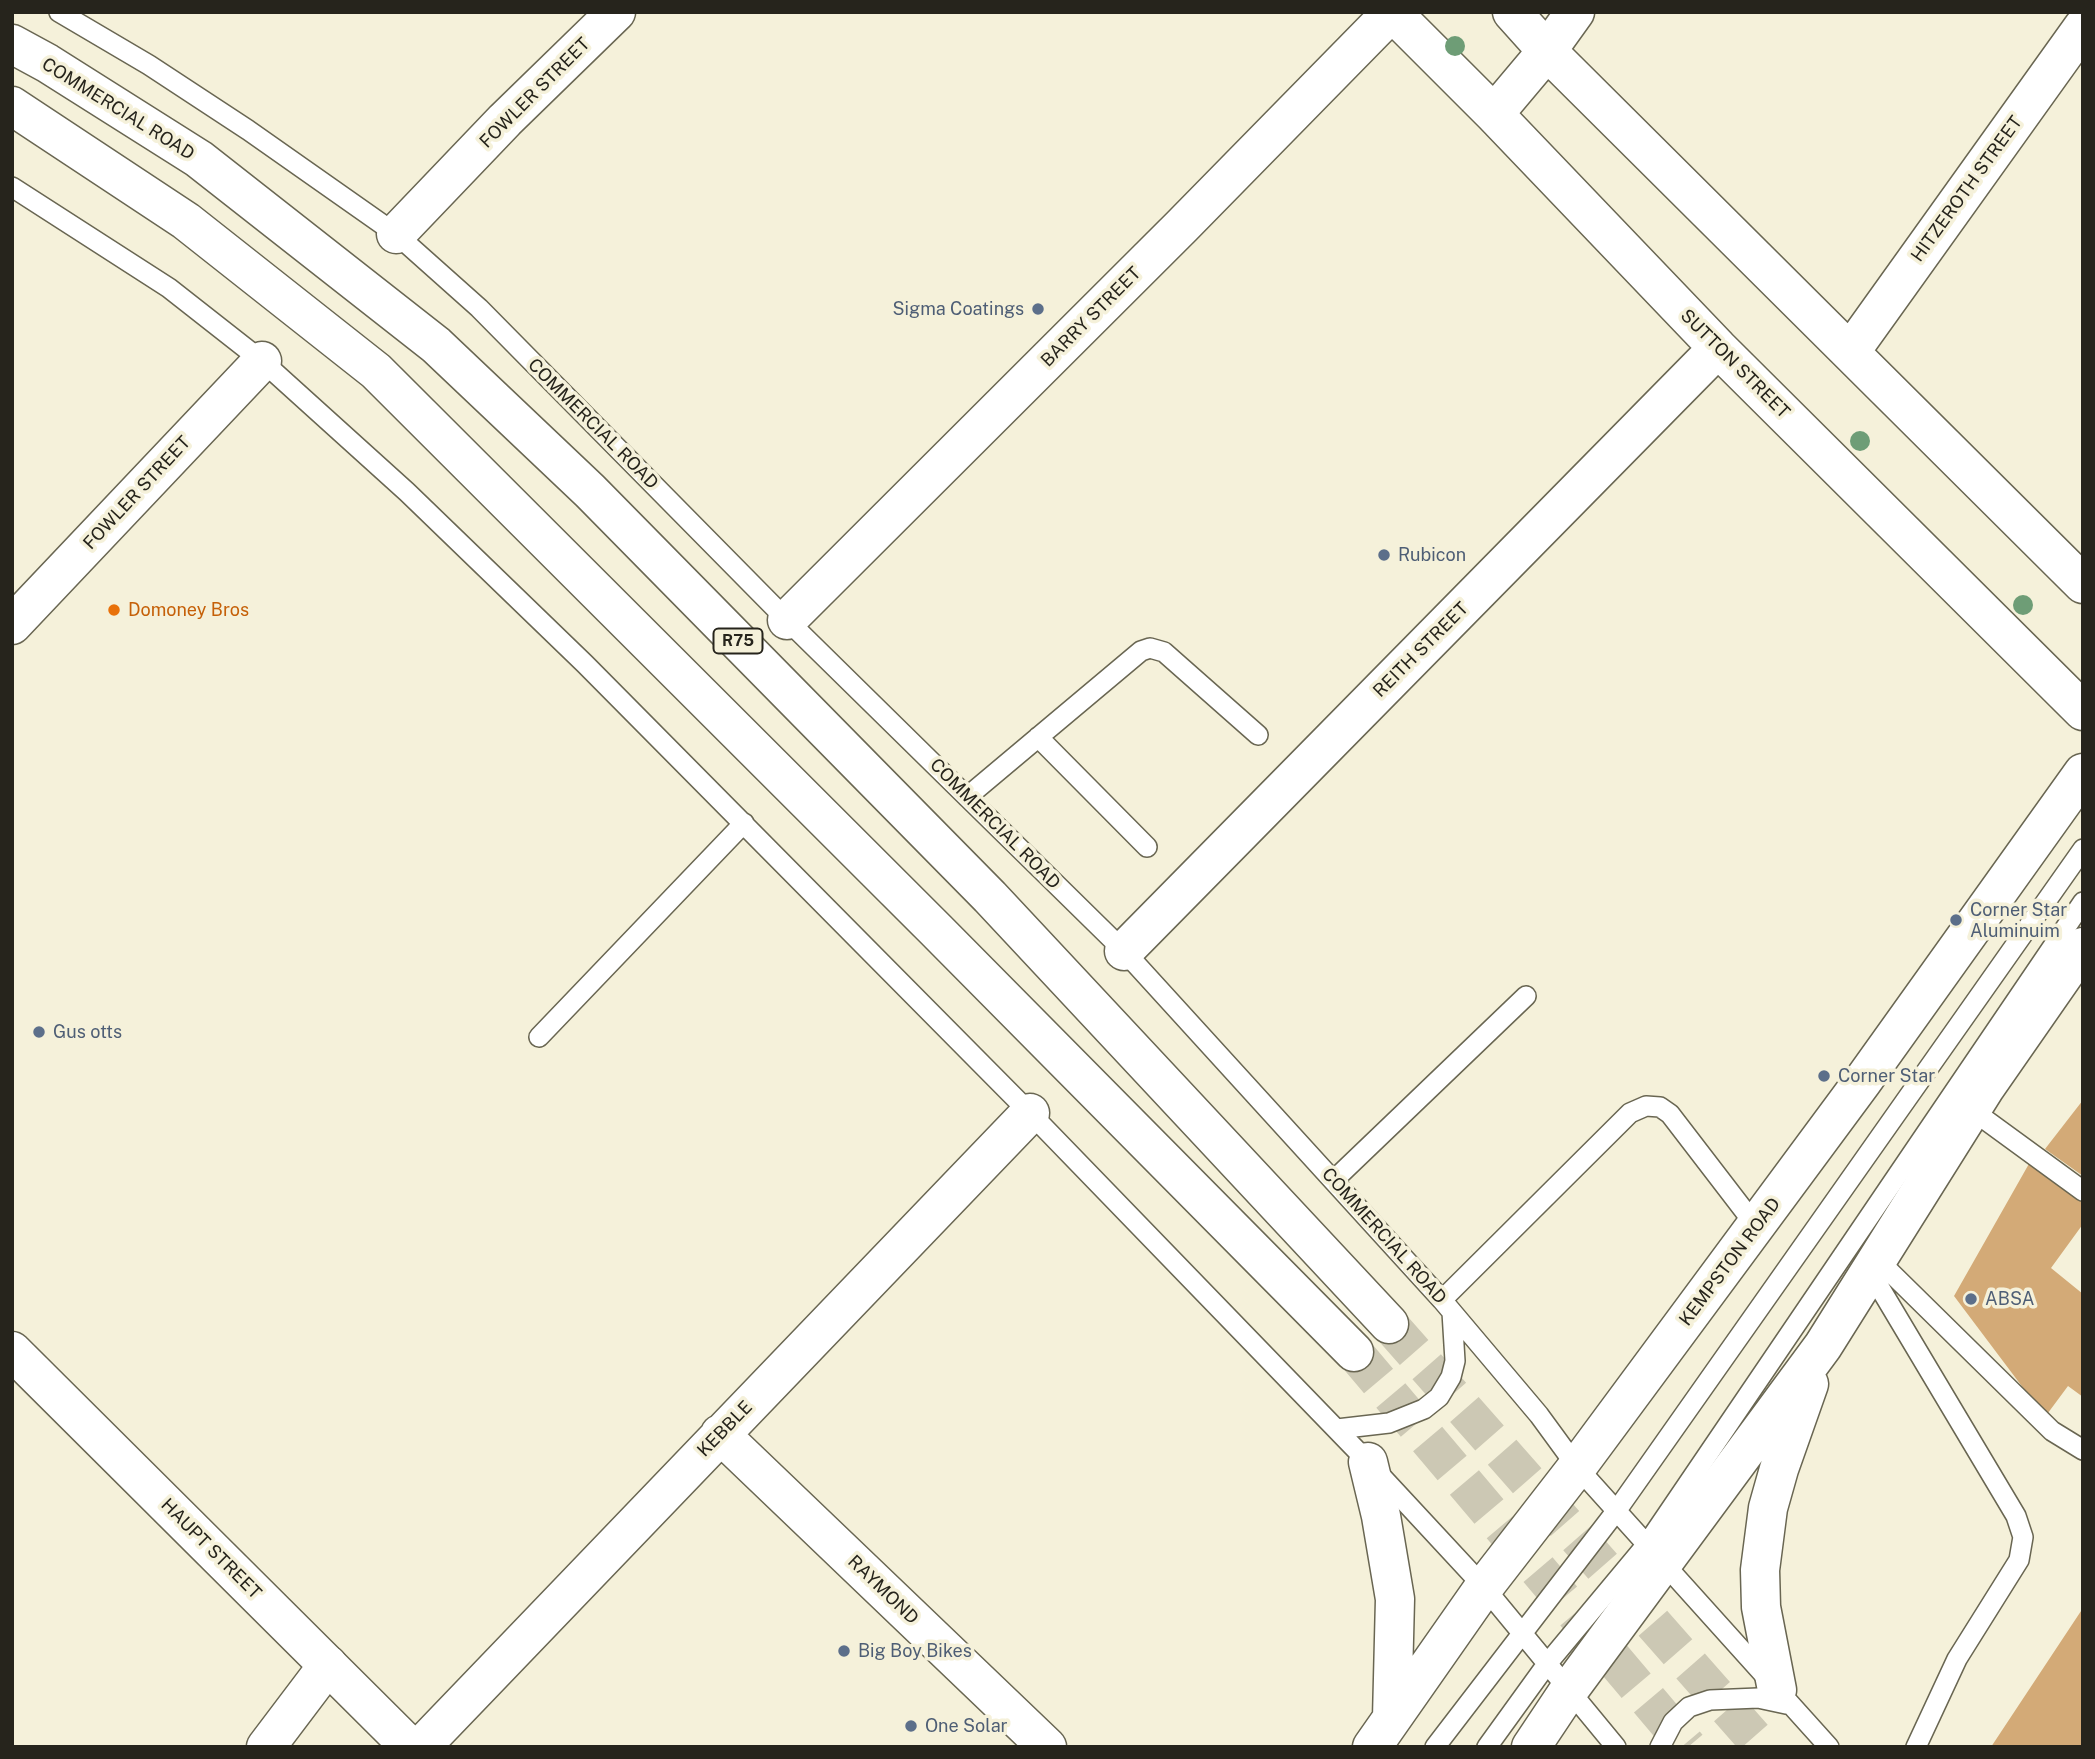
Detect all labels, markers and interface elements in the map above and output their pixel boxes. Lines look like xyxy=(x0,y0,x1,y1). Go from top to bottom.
street label: FOWLER STREET xyxy=(475,33,595,153)
street label: COMMERCIAL ROAD xyxy=(38,53,198,165)
street label: HITZEROTH STREET xyxy=(1907,112,2027,266)
street label: BARRY STREET xyxy=(1037,263,1145,371)
place label: Sigma Coatings xyxy=(893,298,1024,320)
marker: Sigma Coatings xyxy=(1030,301,1046,317)
street label: SUTTON STREET xyxy=(1676,305,1794,423)
street label: COMMERCIAL ROAD xyxy=(523,354,663,494)
street label: FOWLER STREET xyxy=(79,432,195,554)
place label: Rubicon xyxy=(1398,544,1466,566)
marker: Rubicon xyxy=(1376,547,1392,563)
street label: REITH STREET xyxy=(1369,598,1473,702)
place label: Domoney Bros xyxy=(128,599,249,621)
marker: Domoney Bros xyxy=(106,602,122,618)
road number: R75 xyxy=(714,628,762,654)
street label: COMMERCIAL ROAD xyxy=(925,754,1065,894)
place label: Corner Star Aluminuim xyxy=(1970,899,2067,942)
marker: Corner Star Aluminuim xyxy=(1948,912,1964,928)
place label: Gus otts xyxy=(53,1021,122,1043)
marker: Gus otts xyxy=(31,1024,47,1040)
place label: Corner Star xyxy=(1838,1065,1935,1087)
marker: Corner Star xyxy=(1816,1068,1832,1084)
street label: COMMERCIAL ROAD xyxy=(1317,1164,1451,1308)
street label: KEMPSTON ROAD xyxy=(1675,1194,1785,1330)
place label: ABSA xyxy=(1985,1288,2034,1310)
marker: ABSA xyxy=(1963,1291,1979,1307)
street label: KEBBLE xyxy=(693,1396,757,1462)
street label: HAUPT STREET xyxy=(156,1494,266,1604)
street label: RAYMOND xyxy=(843,1551,923,1629)
place label: Big Boy Bikes xyxy=(858,1640,972,1662)
marker: Big Boy Bikes xyxy=(836,1643,852,1659)
place label: One Solar xyxy=(925,1715,1008,1737)
marker: One Solar xyxy=(903,1718,919,1734)

